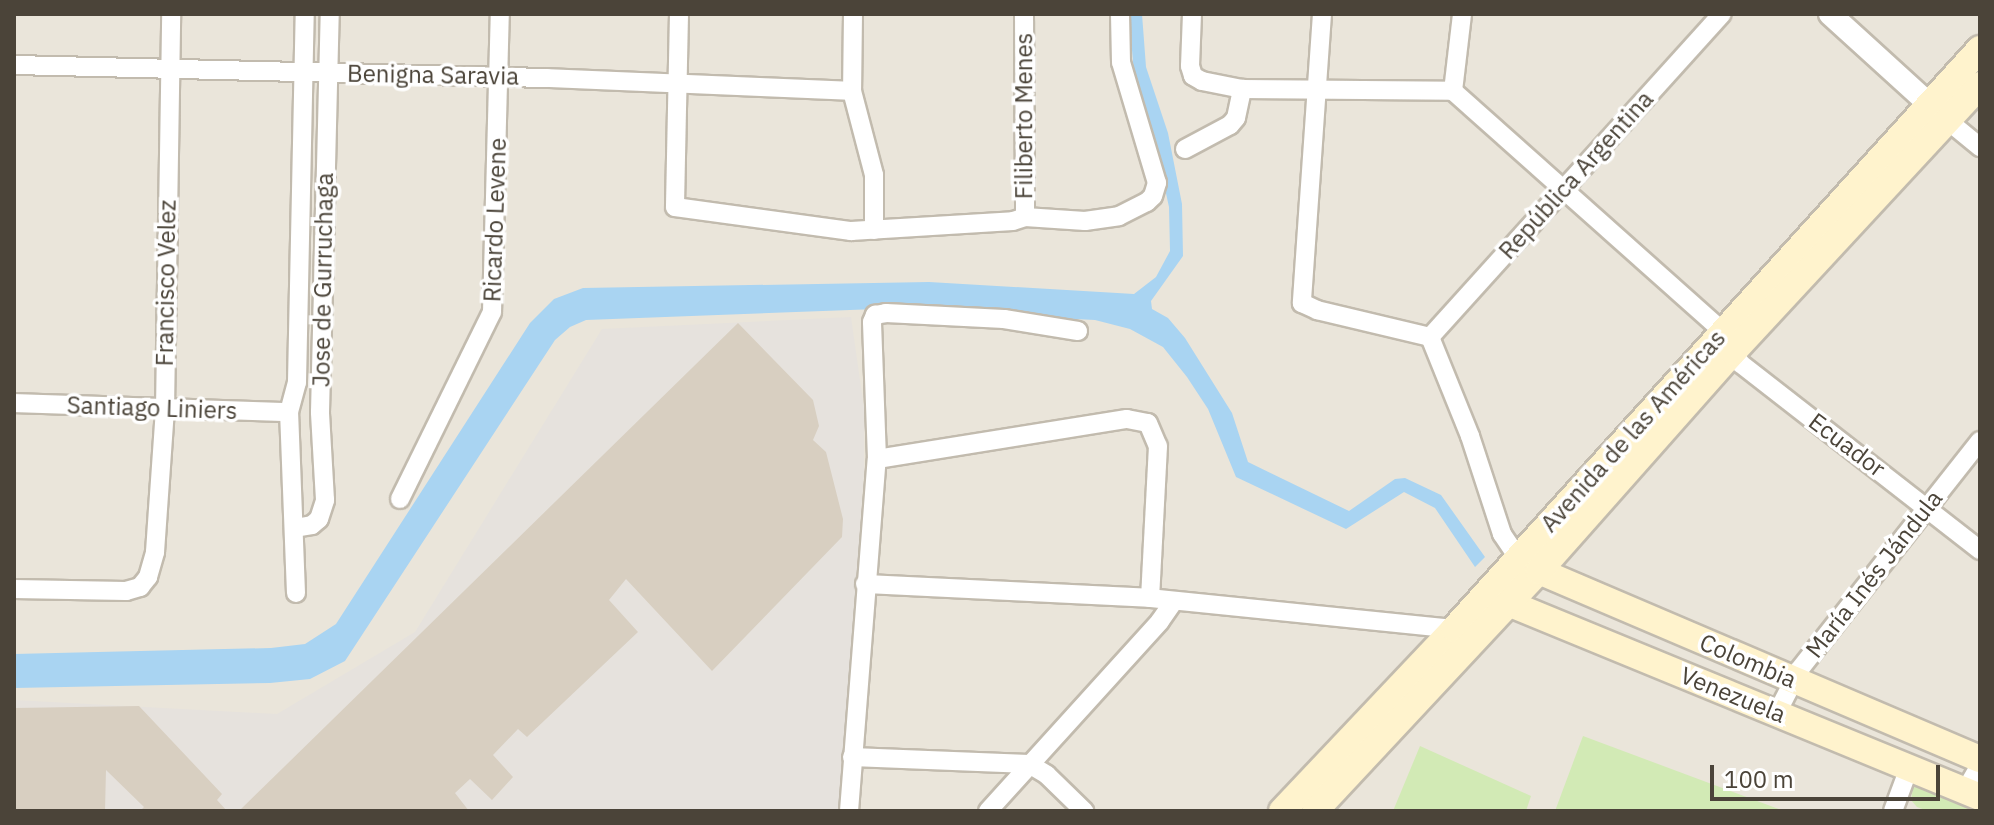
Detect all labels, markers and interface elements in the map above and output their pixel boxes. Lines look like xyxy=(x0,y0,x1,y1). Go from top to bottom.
street label: Filiberto Menes xyxy=(1010,33,1038,199)
street label: Benigna Saravia xyxy=(347,59,519,91)
street label: República Argentina xyxy=(1493,85,1659,265)
street label: Ricardo Levene xyxy=(478,137,512,303)
street label: Jose de Gurruchaga xyxy=(307,173,339,387)
street label: Francisco Velez xyxy=(150,199,182,367)
street label: Avenida de las Américas xyxy=(1535,324,1731,538)
street label: Santiago Liniers xyxy=(66,391,238,425)
street label: Ecuador xyxy=(1803,407,1891,483)
street label: María Inés Jándula xyxy=(1800,484,1948,664)
street label: Colombia xyxy=(1695,628,1801,694)
street label: Venezuela xyxy=(1676,661,1790,729)
scale bar xyxy=(1714,749,1944,799)
text: 100 m xyxy=(1724,763,1794,795)

